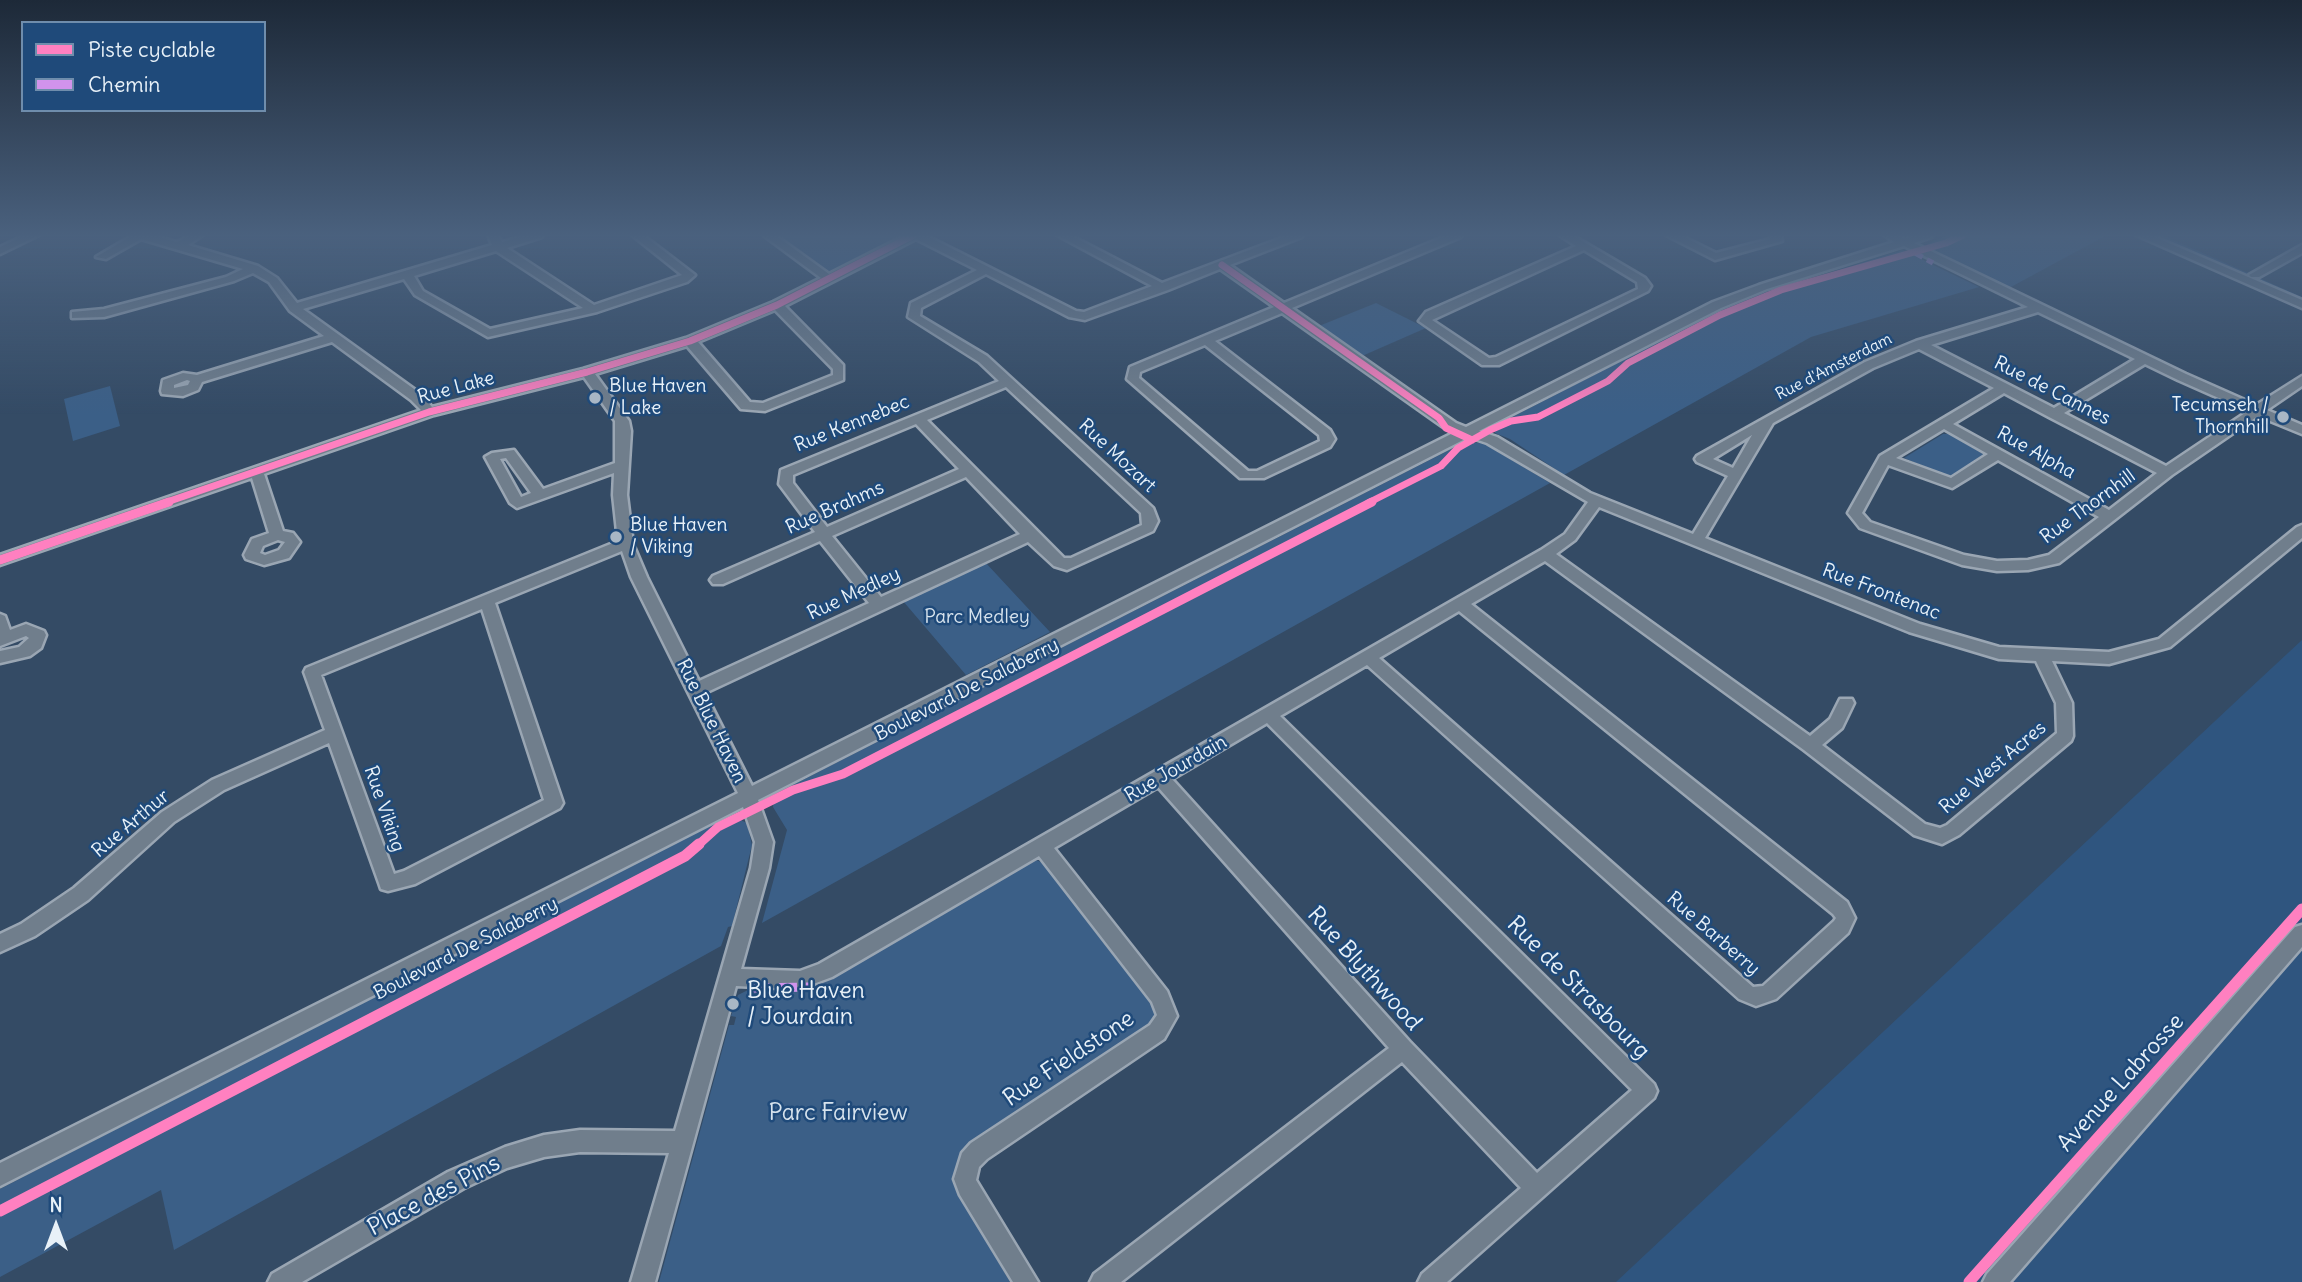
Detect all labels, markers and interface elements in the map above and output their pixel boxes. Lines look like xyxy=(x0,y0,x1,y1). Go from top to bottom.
legend xyxy=(21,21,266,112)
text: Piste cyclable xyxy=(88,36,216,63)
text: Chemin xyxy=(88,71,161,98)
street label: Rue d'Amsterdam xyxy=(1773,329,1895,405)
street label: Rue de Cannes xyxy=(1990,352,2114,430)
street label: Rue Lake xyxy=(415,367,497,409)
place label: Blue Haven / Lake xyxy=(609,376,706,420)
marker: Blue Haven / Lake xyxy=(587,390,603,406)
street label: Rue Kennebec xyxy=(791,391,913,457)
place label: Tecumseh / Thornhill xyxy=(2171,395,2269,439)
marker: Tecumseh / Thornhill xyxy=(2275,409,2291,425)
street label: Rue Mozart xyxy=(1074,414,1160,498)
street label: Rue Alpha xyxy=(1993,422,2079,484)
street label: Rue Thornhill xyxy=(2036,465,2140,549)
street label: Rue Brahms xyxy=(782,476,888,540)
place label: Blue Haven / Viking xyxy=(630,515,727,559)
marker: Blue Haven / Viking xyxy=(608,529,624,545)
street label: Rue Frontenac xyxy=(1819,559,1943,625)
street label: Rue Medley xyxy=(804,563,904,625)
park label: Parc Medley xyxy=(924,607,1030,629)
street label: Boulevard De Salaberry xyxy=(871,634,1063,746)
street label: Rue Blue Haven xyxy=(671,655,751,787)
street label: Rue West Acres xyxy=(1935,717,2051,819)
street label: Rue Jourdain xyxy=(1121,731,1231,807)
street label: Rue Viking xyxy=(359,763,409,855)
street label: Rue Arthur xyxy=(88,785,174,863)
street label: Rue Barberry xyxy=(1662,887,1764,981)
street label: Boulevard De Salaberry xyxy=(370,893,562,1005)
street label: Rue Blythwood xyxy=(1301,901,1427,1037)
street label: Rue de Strasbourg xyxy=(1501,911,1655,1065)
place label: Blue Haven / Jourdain xyxy=(747,977,865,1031)
marker: Blue Haven / Jourdain xyxy=(725,996,741,1012)
street label: Rue Fieldstone xyxy=(998,1005,1140,1113)
street label: Avenue Labrosse xyxy=(2052,1008,2190,1158)
park label: Parc Fairview xyxy=(768,1099,908,1127)
street label: Place des Pins xyxy=(363,1150,505,1242)
north arrow xyxy=(21,1191,91,1261)
text: N xyxy=(49,1193,63,1217)

